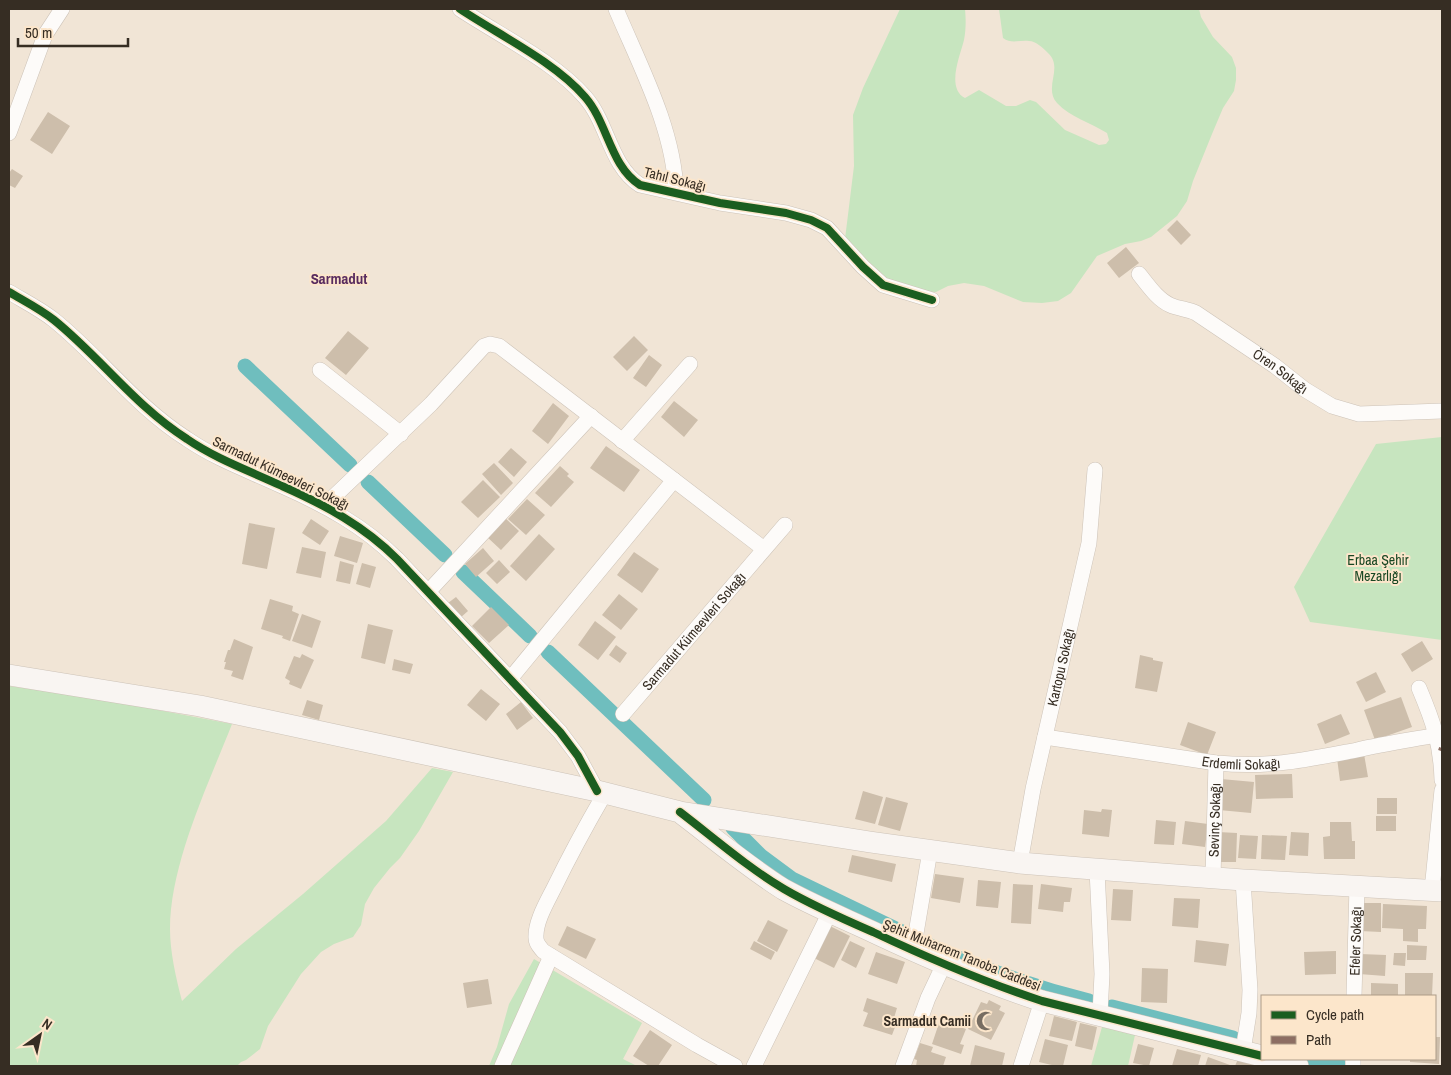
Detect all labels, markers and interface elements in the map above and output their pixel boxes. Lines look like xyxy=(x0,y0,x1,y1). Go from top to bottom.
scale bar xyxy=(18,15,128,47)
text: 50 m xyxy=(25,22,52,43)
street label: Tahıl Sokağı xyxy=(642,163,708,195)
district label: Sarmadut xyxy=(311,268,367,289)
street label: Ören Sokağı xyxy=(1249,345,1311,398)
street label: Sarmadut Kümeevleri Sokağı xyxy=(210,432,352,514)
park label: Erbaa Şehir Mezarlığı xyxy=(1347,551,1409,585)
street label: Sarmadut Kümeevleri Sokağı xyxy=(638,568,750,694)
street label: Kartopu Sokağı xyxy=(1043,627,1078,708)
street label: Erdemli Sokağı xyxy=(1201,752,1281,774)
street label: Sevinç Sokağı xyxy=(1205,783,1224,857)
street label: Efeler Sokağı xyxy=(1346,906,1365,976)
street label: Şehit Muharrem Tanoba Caddesi xyxy=(880,915,1044,995)
legend xyxy=(1261,995,1436,1060)
text: Cycle path xyxy=(1306,1004,1364,1025)
north arrow xyxy=(15,1010,65,1060)
mosque icon: Sarmadut Camii xyxy=(975,1010,997,1032)
place label: Sarmadut Camii xyxy=(884,1012,971,1030)
text: N xyxy=(39,1014,55,1034)
text: Path xyxy=(1306,1029,1331,1050)

